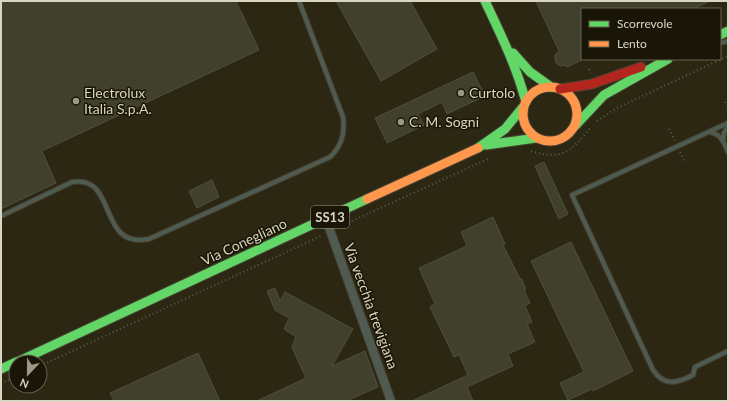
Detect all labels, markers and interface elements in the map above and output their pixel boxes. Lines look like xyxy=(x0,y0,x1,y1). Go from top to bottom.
legend xyxy=(581,8,721,60)
text: Scorrevole xyxy=(617,16,673,31)
text: Lento xyxy=(617,36,647,51)
place label: Electrolux Italia S.p.A. xyxy=(84,84,152,117)
place label: Curtolo xyxy=(469,84,515,101)
marker: Curtolo xyxy=(456,88,466,98)
marker: Electrolux Italia S.p.A. xyxy=(71,96,81,106)
place label: C. M. Sogni xyxy=(409,113,479,130)
marker: C. M. Sogni xyxy=(396,117,406,127)
road number: SS13 xyxy=(311,206,349,228)
street label: Via Conegliano xyxy=(198,214,289,269)
street label: Via vecchia trevigiana xyxy=(341,241,402,371)
north arrow xyxy=(8,354,48,394)
text: N xyxy=(18,376,30,391)

